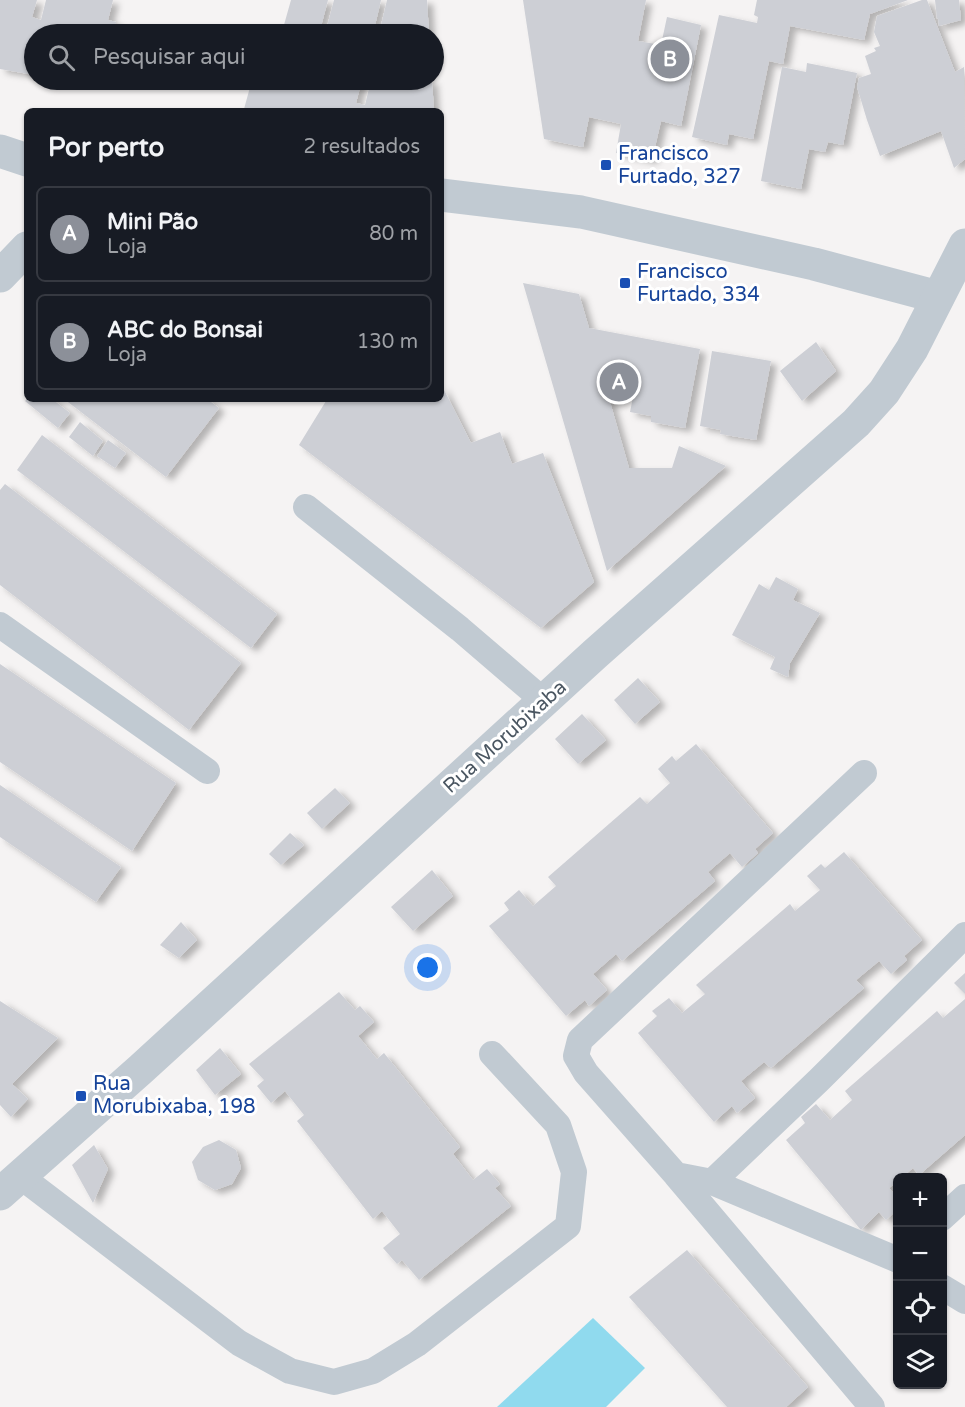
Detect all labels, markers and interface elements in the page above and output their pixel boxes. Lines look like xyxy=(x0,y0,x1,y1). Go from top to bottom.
search box xyxy=(24,24,444,90)
pin: B xyxy=(650,36,690,82)
icon: search xyxy=(45,41,78,74)
text: Pesquisar aqui xyxy=(93,44,245,70)
text: Por perto xyxy=(48,132,164,163)
text: 2 resultados xyxy=(304,135,420,159)
place label: Francisco Furtado, 327 xyxy=(618,142,741,189)
marker: Francisco Furtado, 327 xyxy=(599,158,613,172)
text: Mini Pão xyxy=(107,209,198,235)
text: A xyxy=(62,222,77,246)
text: 80 m xyxy=(369,222,418,246)
text: Loja xyxy=(107,235,147,259)
place label: Francisco Furtado, 334 xyxy=(637,260,760,307)
marker: Francisco Furtado, 334 xyxy=(618,276,632,290)
text: ABC do Bonsai xyxy=(107,317,263,343)
text: B xyxy=(63,330,76,354)
text: 130 m xyxy=(357,330,418,354)
text: Loja xyxy=(107,343,147,367)
pin: A xyxy=(600,360,638,404)
street label: Rua Morubixaba xyxy=(438,675,572,799)
your location xyxy=(413,953,442,982)
place label: Rua Morubixaba, 198 xyxy=(93,1072,256,1119)
marker: Rua Morubixaba, 198 xyxy=(74,1089,88,1103)
map controls xyxy=(893,1173,947,1389)
button: + xyxy=(893,1173,947,1227)
button: − xyxy=(893,1227,947,1281)
button: locate xyxy=(893,1281,947,1335)
button: layers xyxy=(893,1335,947,1389)

